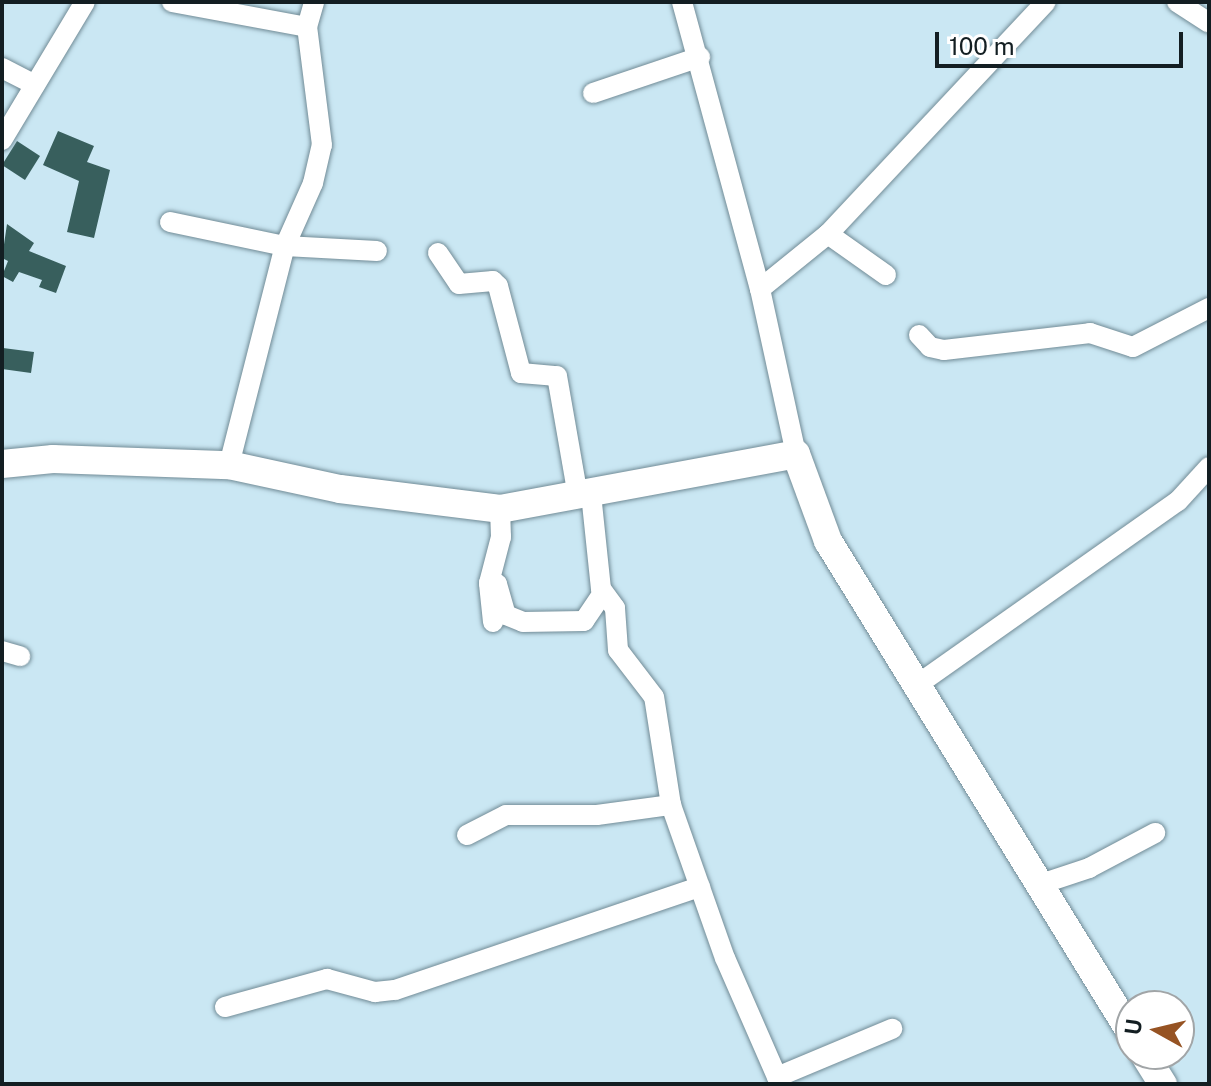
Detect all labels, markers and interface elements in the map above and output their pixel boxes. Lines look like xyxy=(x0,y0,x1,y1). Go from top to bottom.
scale bar xyxy=(939,16,1187,66)
text: 100 m xyxy=(949,32,1015,60)
north arrow xyxy=(1115,990,1195,1070)
text: U xyxy=(1119,1017,1147,1037)

